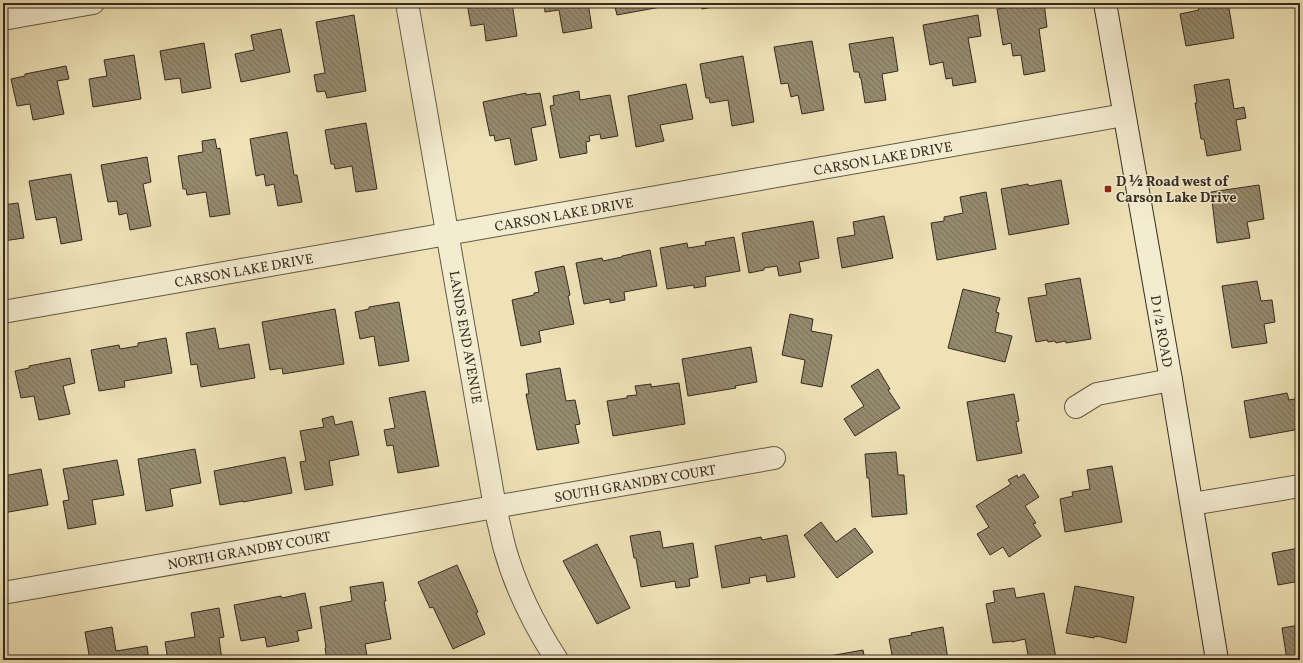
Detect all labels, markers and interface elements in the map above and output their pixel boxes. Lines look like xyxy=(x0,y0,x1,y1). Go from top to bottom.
street label: CARSON LAKE DRIVE xyxy=(812,138,954,181)
place label: D ½ Road west of Carson Lake Drive xyxy=(1116,173,1237,208)
marker: D ½ Road west of Carson Lake Drive xyxy=(1103,184,1113,194)
street label: CARSON LAKE DRIVE xyxy=(493,194,635,237)
street label: CARSON LAKE DRIVE xyxy=(173,250,315,293)
street label: LANDS END AVENUE xyxy=(443,269,486,405)
street label: D 1/2 ROAD xyxy=(1145,294,1176,369)
street label: SOUTH GRANDBY COURT xyxy=(553,461,718,508)
street label: NORTH GRANDBY COURT xyxy=(166,528,332,575)

